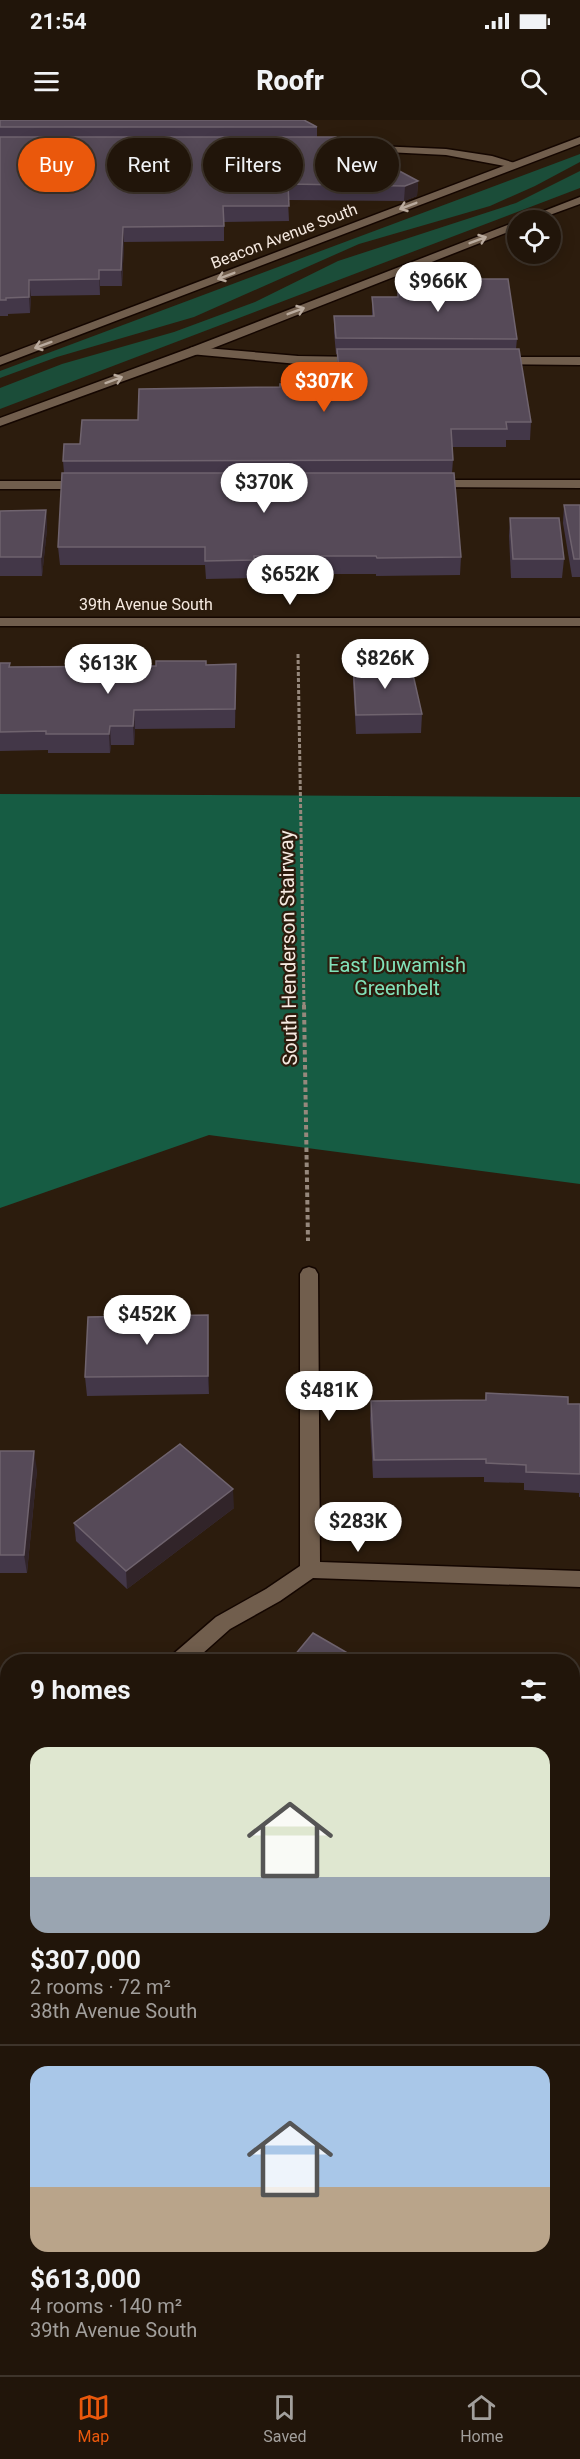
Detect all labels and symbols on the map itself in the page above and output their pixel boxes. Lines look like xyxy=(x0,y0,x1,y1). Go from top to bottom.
street label: Beacon Avenue South xyxy=(208,199,360,273)
one-way arrow xyxy=(399,202,418,213)
one-way arrow xyxy=(468,233,487,244)
pin: $966K xyxy=(396,262,480,313)
one-way arrow xyxy=(217,271,236,282)
one-way arrow xyxy=(287,304,305,315)
one-way arrow xyxy=(35,340,53,351)
pin: $307K xyxy=(282,362,366,413)
one-way arrow xyxy=(104,374,123,385)
pin: $370K xyxy=(222,463,306,514)
pin: $652K xyxy=(248,555,332,606)
street label: 39th Avenue South xyxy=(79,595,213,614)
pin: $826K xyxy=(343,639,427,690)
pin: $613K xyxy=(66,644,150,695)
street label: South Henderson Stairway xyxy=(274,830,302,1066)
park label: East Duwamish Greenbelt xyxy=(328,953,466,1000)
pin: $452K xyxy=(105,1295,189,1346)
pin: $481K xyxy=(287,1371,371,1422)
pin: $283K xyxy=(316,1502,400,1553)

